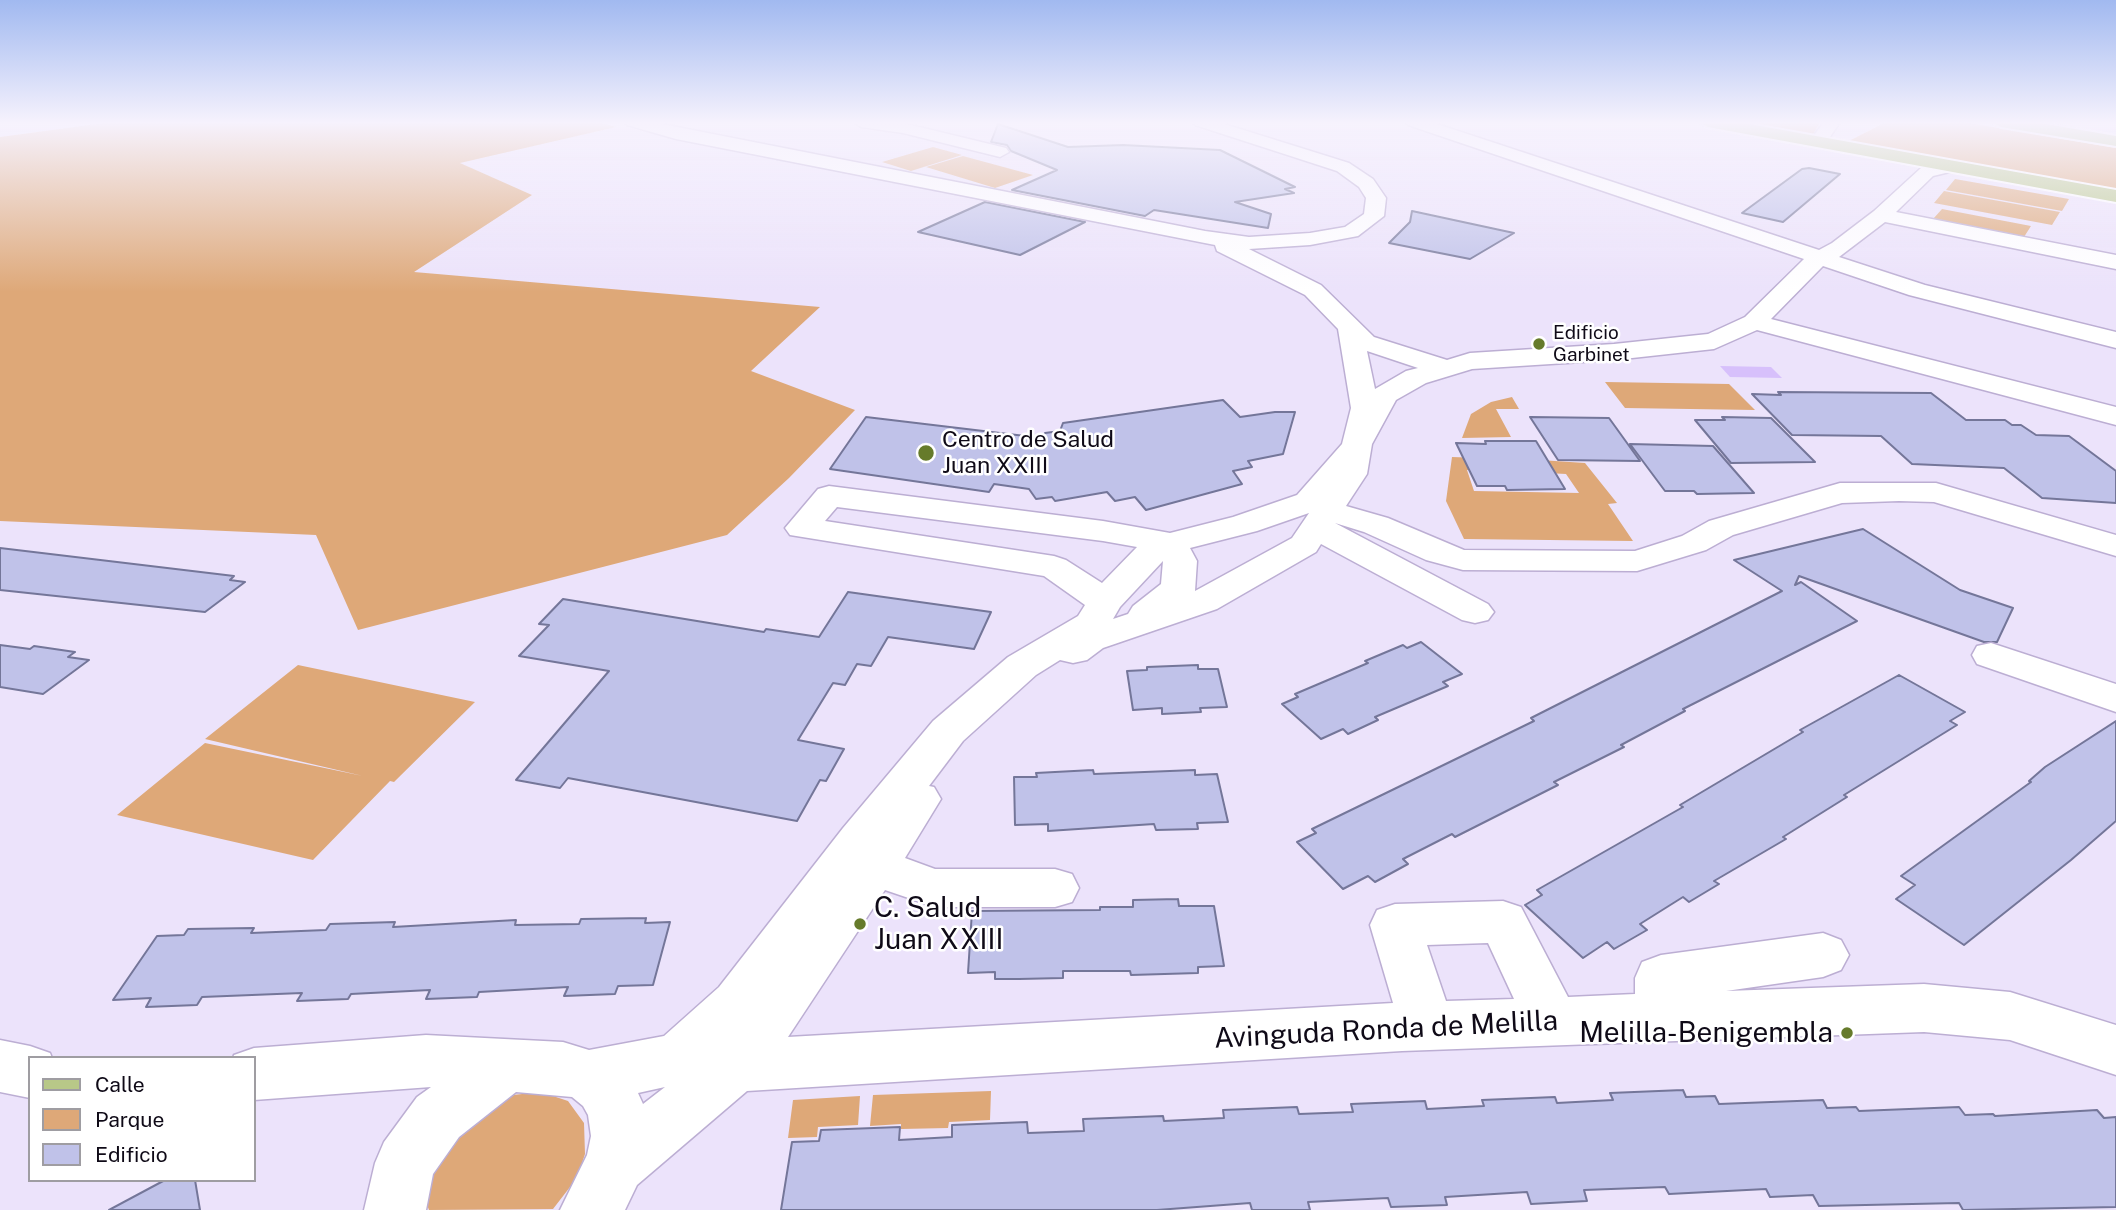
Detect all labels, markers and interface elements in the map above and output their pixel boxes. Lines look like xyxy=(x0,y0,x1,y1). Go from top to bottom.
place label: Edificio Garbinet xyxy=(1553,322,1630,366)
marker: Edificio Garbinet xyxy=(1531,336,1547,352)
place label: Centro de Salud Juan XXIII xyxy=(942,426,1114,480)
marker: Centro de Salud Juan XXIII xyxy=(916,443,936,463)
place label: C. Salud Juan XXIII xyxy=(874,891,1003,957)
marker: C. Salud Juan XXIII xyxy=(852,916,868,932)
street label: Avinguda Ronda de Melilla xyxy=(1213,1004,1559,1056)
place label: Melilla-Benigembla xyxy=(1579,1016,1833,1050)
marker: Melilla-Benigembla xyxy=(1839,1025,1855,1041)
legend xyxy=(28,1056,256,1182)
text: Calle xyxy=(95,1072,145,1097)
text: Parque xyxy=(95,1107,164,1132)
text: Edificio xyxy=(95,1142,168,1167)

